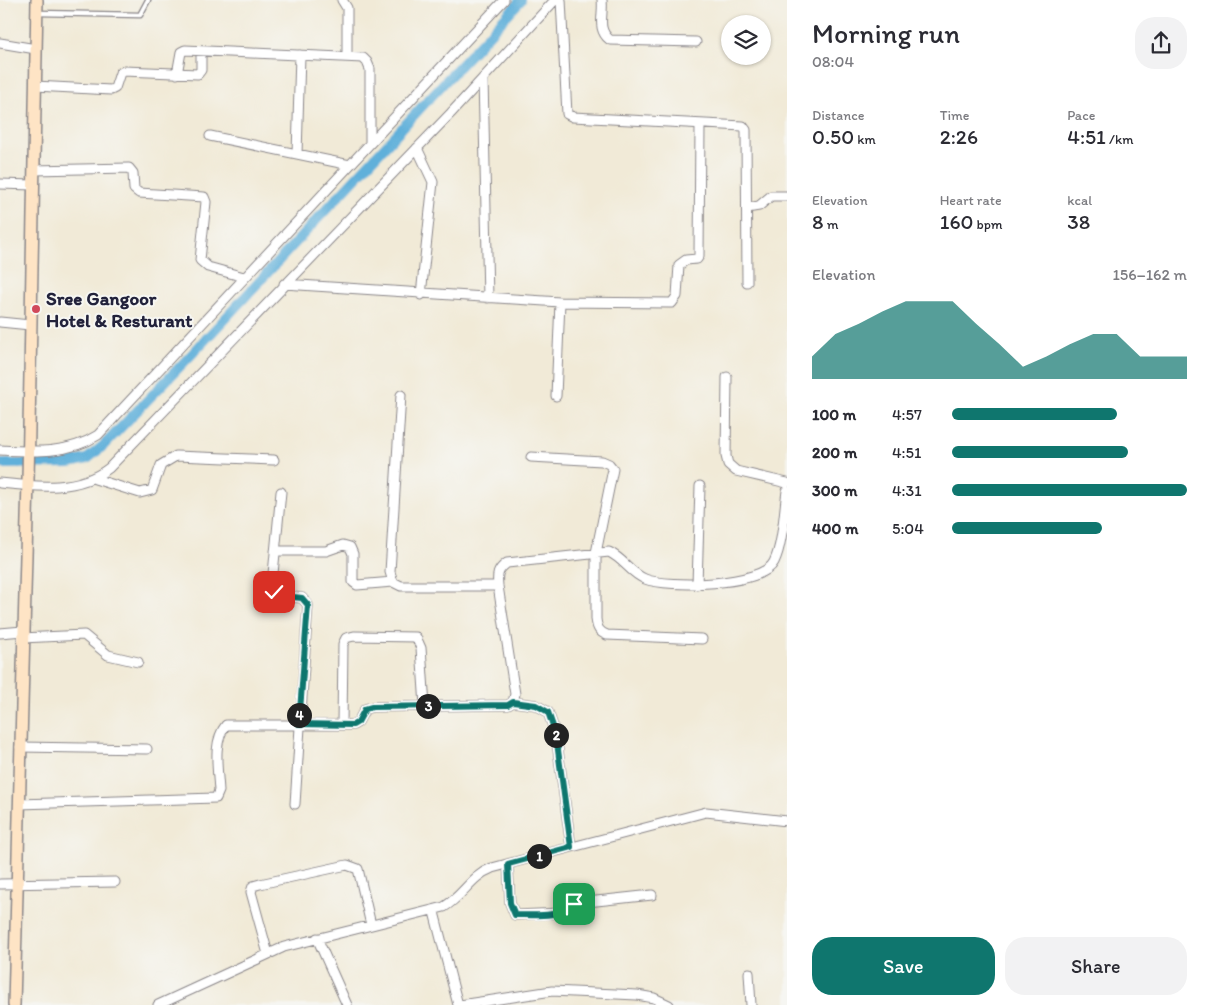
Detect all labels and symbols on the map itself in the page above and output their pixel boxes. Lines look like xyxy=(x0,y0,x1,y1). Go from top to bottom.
place label: Sree Gangoor Hotel & Resturant xyxy=(46,287,192,332)
marker: Sree Gangoor Hotel & Resturant xyxy=(30,303,42,315)
pin xyxy=(253,571,295,613)
pin: 3 xyxy=(416,694,440,718)
pin: 4 xyxy=(286,702,312,728)
pin: 2 xyxy=(544,722,568,748)
pin: 1 xyxy=(526,844,552,868)
pin xyxy=(553,883,595,925)

